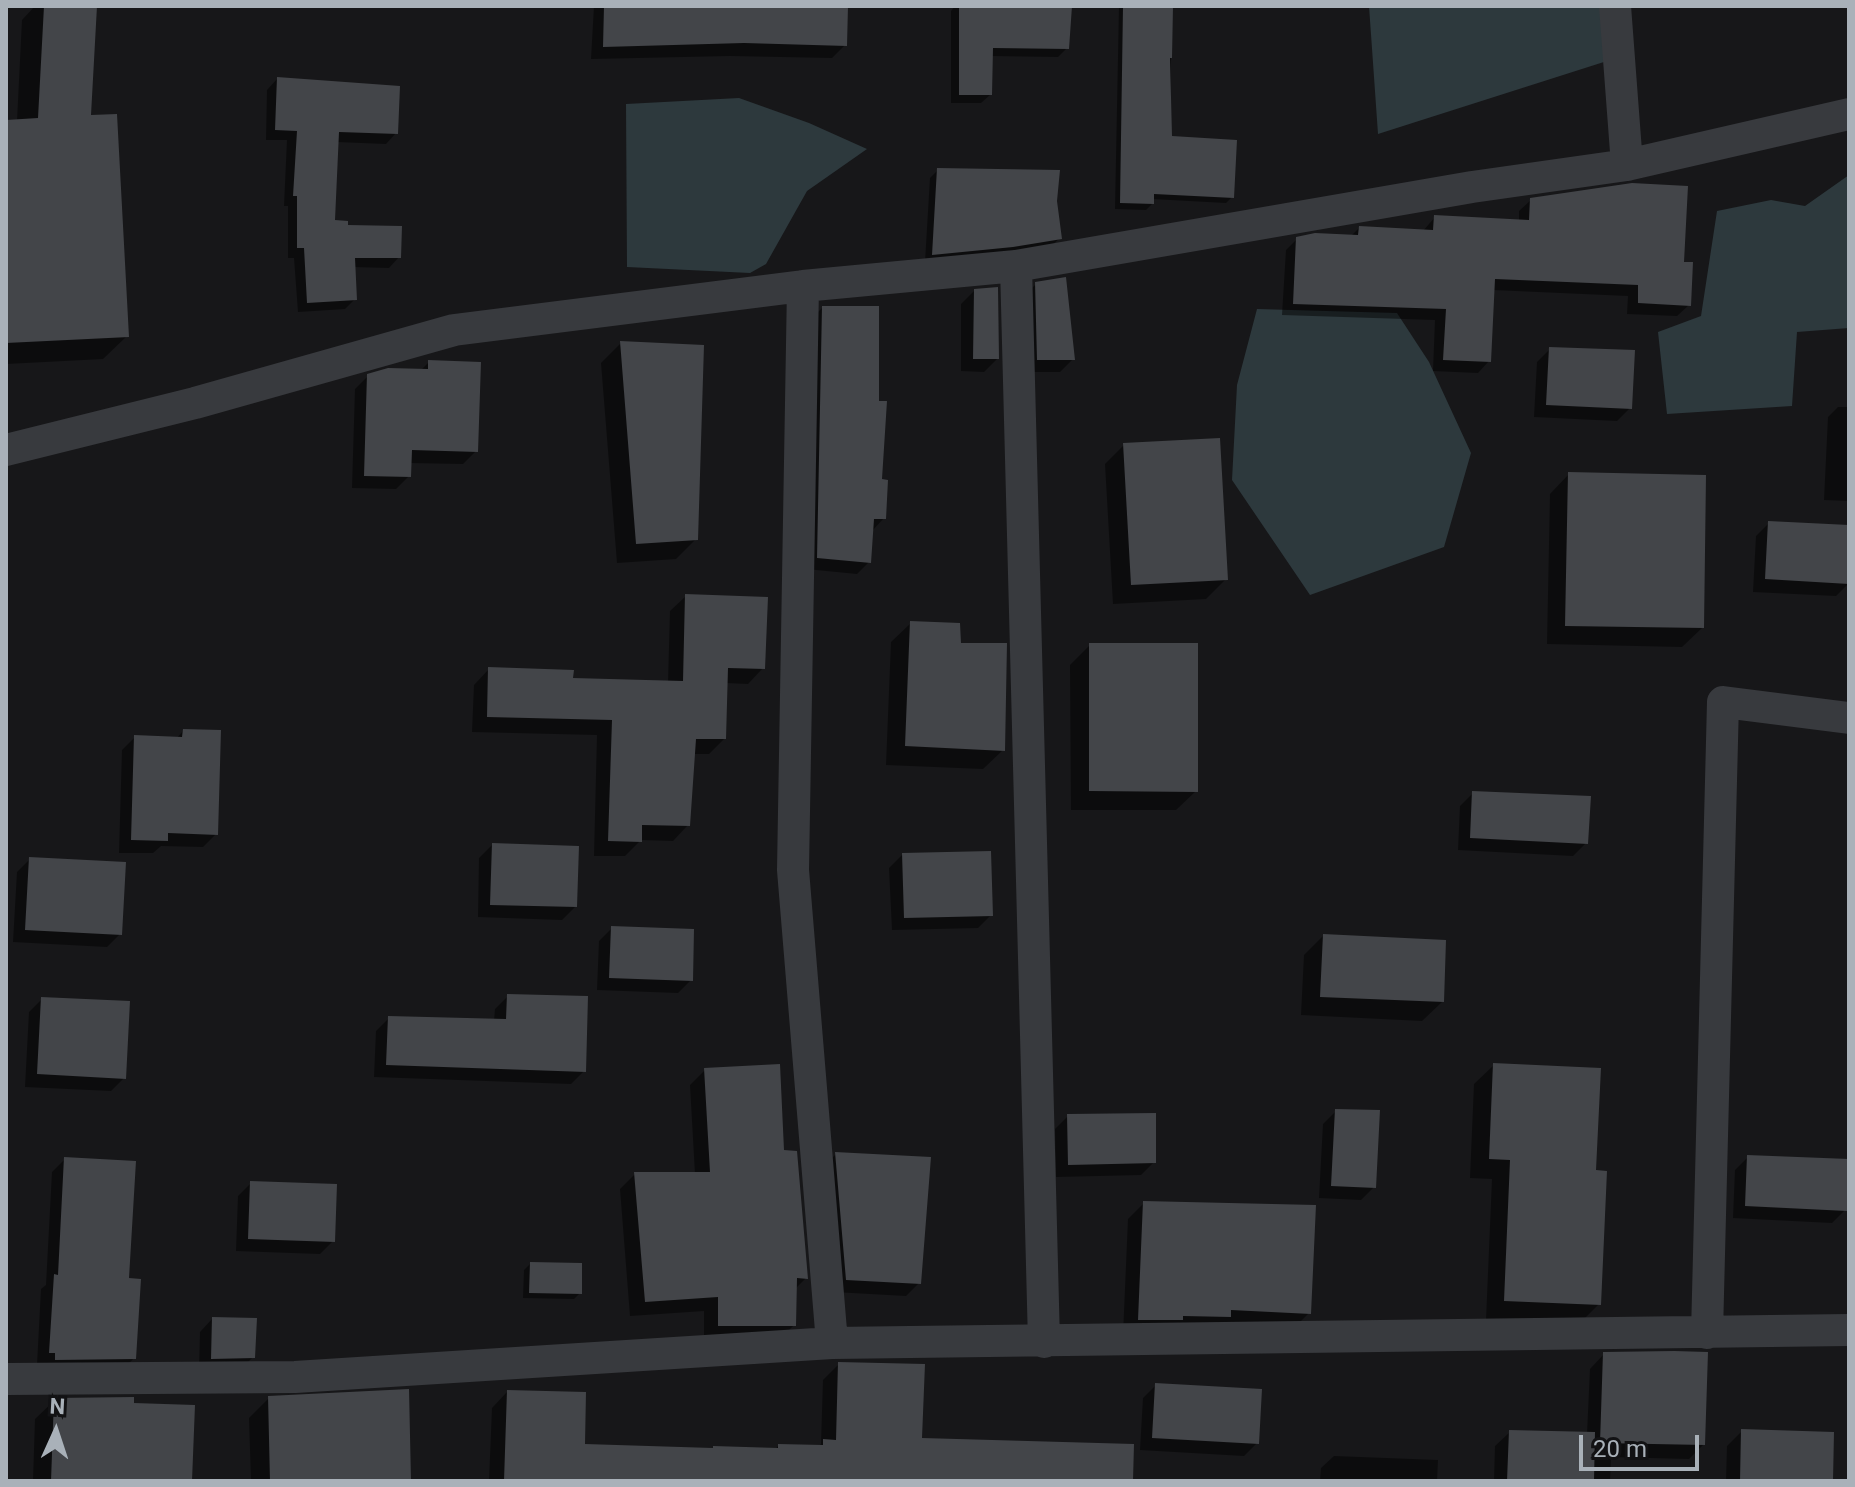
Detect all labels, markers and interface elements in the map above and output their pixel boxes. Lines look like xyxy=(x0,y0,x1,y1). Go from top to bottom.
north arrow xyxy=(16,1391,96,1471)
text: N xyxy=(49,1394,66,1419)
scale bar xyxy=(1583,1419,1703,1469)
text: 20 m xyxy=(1593,1435,1647,1463)

